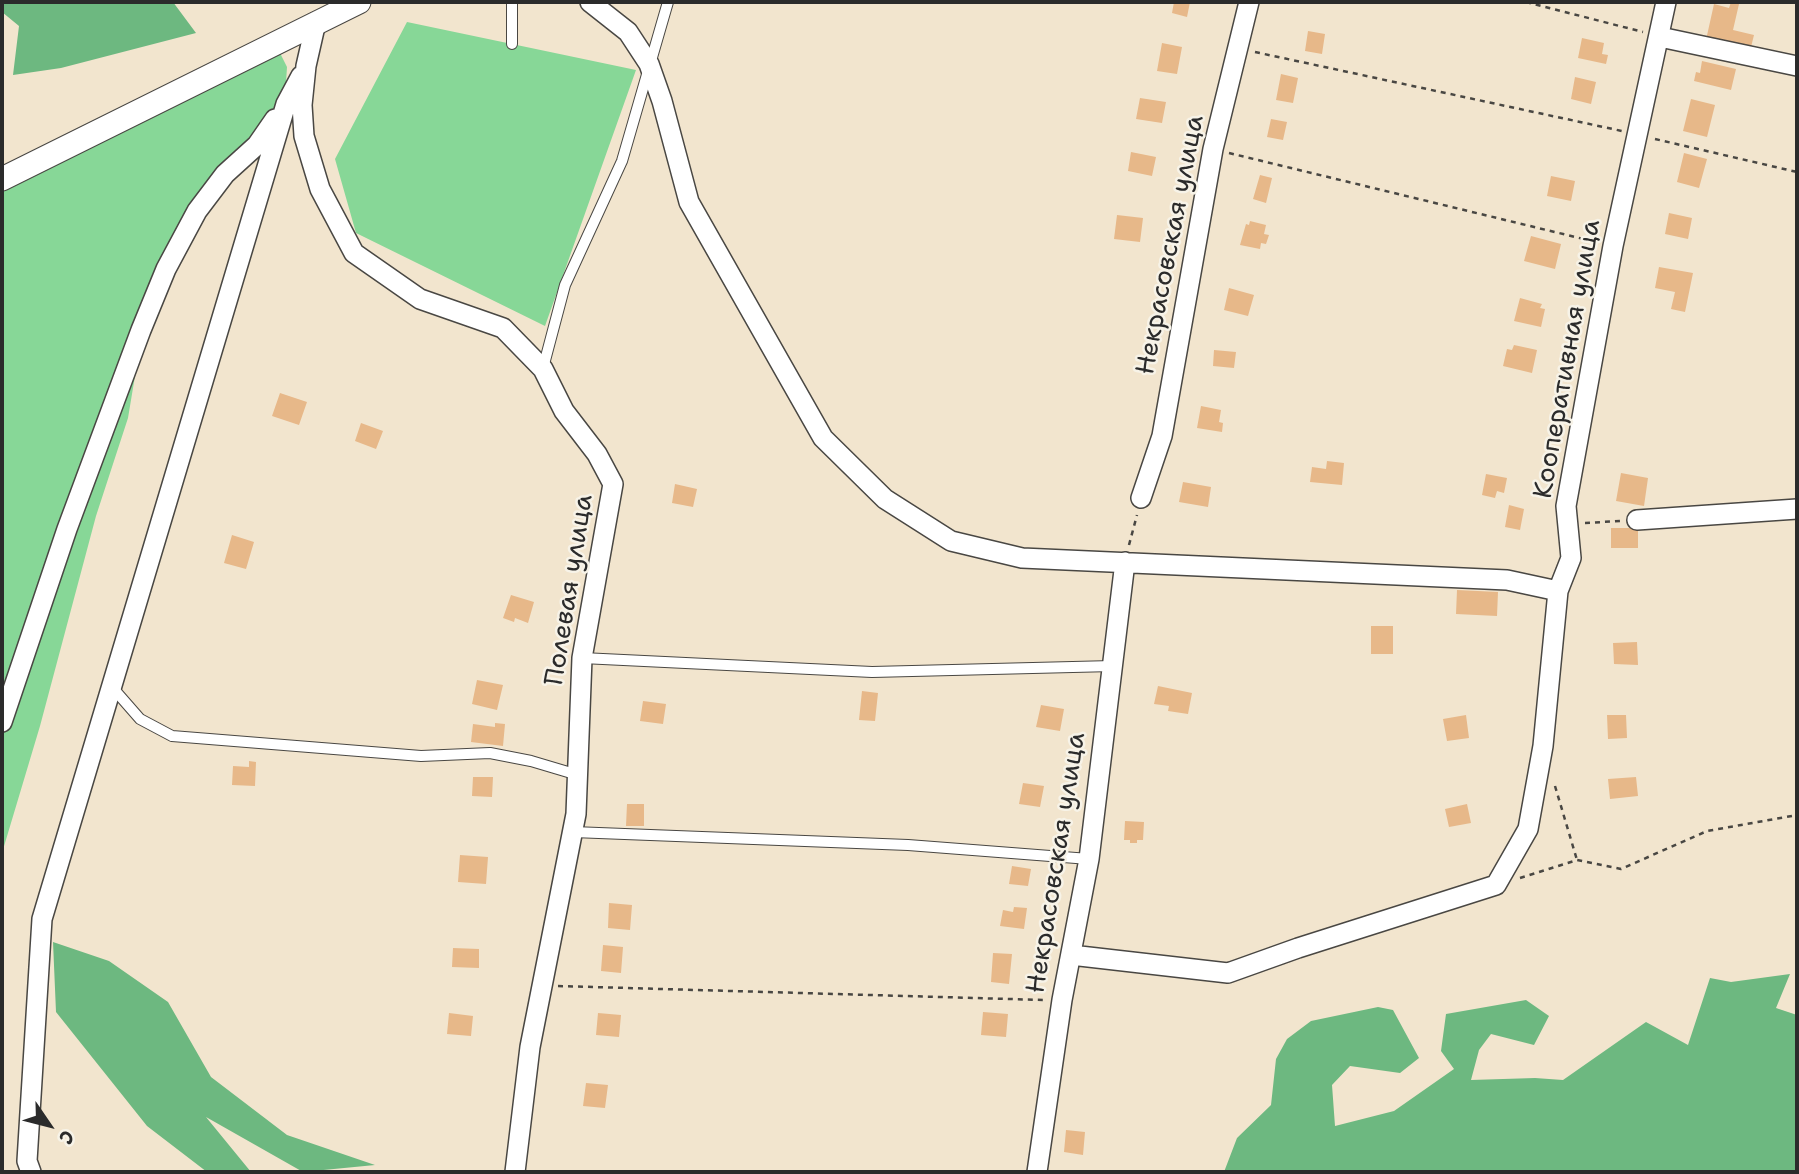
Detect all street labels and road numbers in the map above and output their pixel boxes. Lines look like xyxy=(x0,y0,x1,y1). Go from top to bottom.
street label: Некрасовская улица xyxy=(1131,113,1211,377)
street label: Кооперативная улица xyxy=(1528,217,1608,501)
street label: Полевая улица xyxy=(539,492,601,688)
street label: Некрасовская улица xyxy=(1021,730,1093,996)

